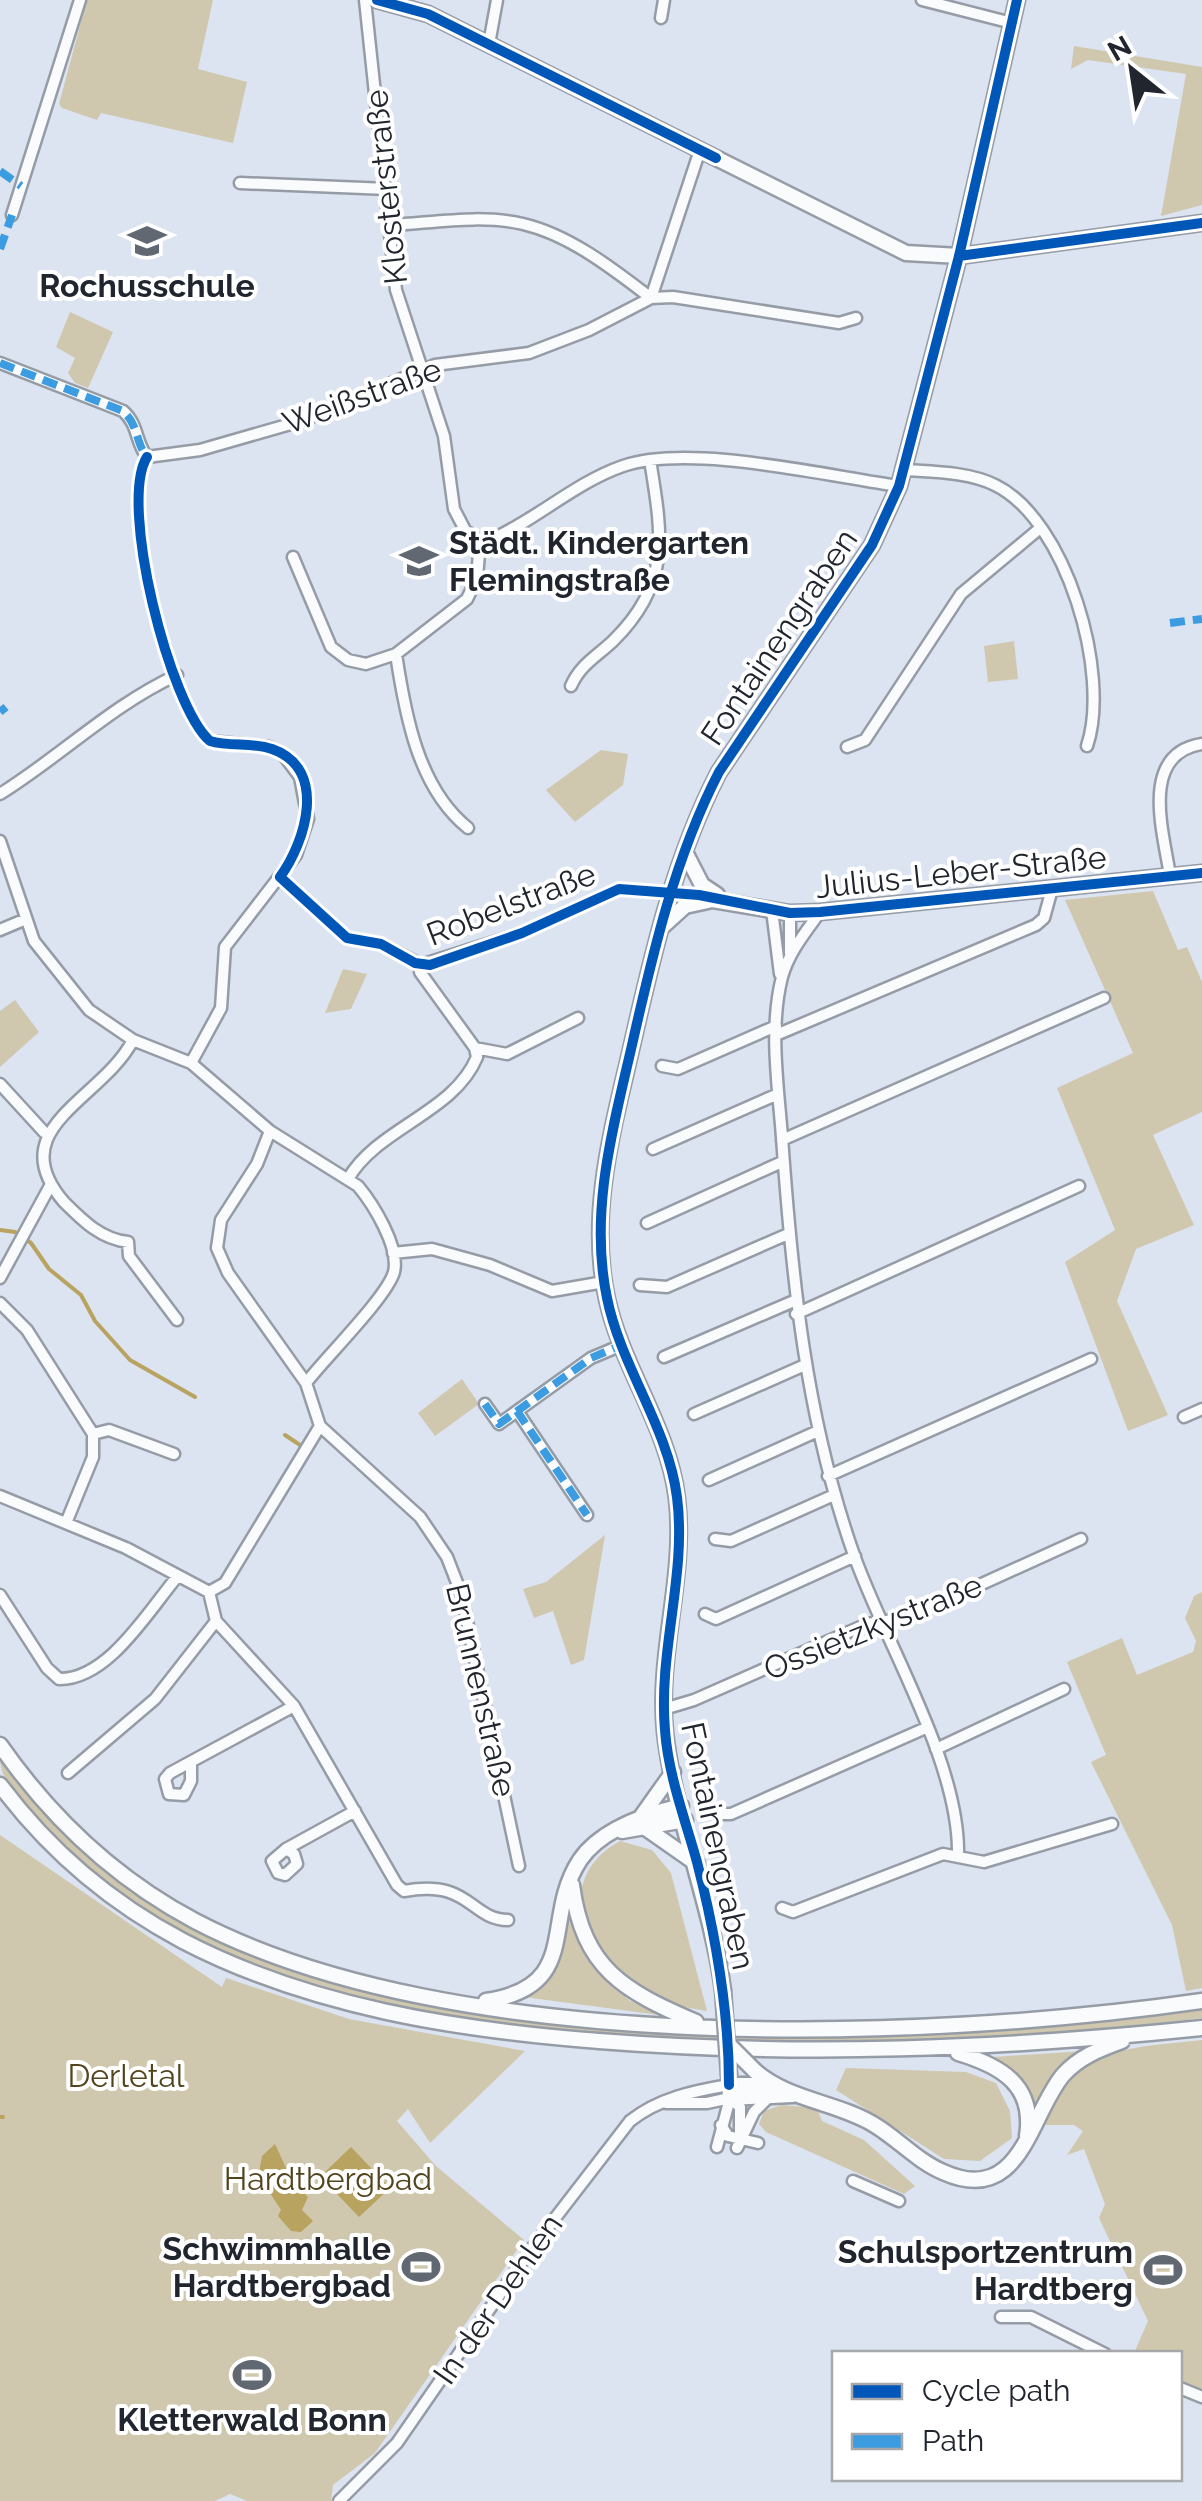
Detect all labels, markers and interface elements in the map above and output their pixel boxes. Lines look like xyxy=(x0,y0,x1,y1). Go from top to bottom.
north arrow xyxy=(1082,20,1182,120)
text: N xyxy=(1102,29,1137,68)
street label: Klosterstraße xyxy=(357,88,414,286)
school or university icon: Rochusschule xyxy=(126,220,168,262)
place label: Rochusschule xyxy=(39,267,255,304)
street label: Weißstraße xyxy=(278,350,446,441)
street label: Fontainengraben xyxy=(693,522,864,752)
place label: Städt. Kindergarten Flemingstraße xyxy=(449,524,749,598)
school or university icon: Städt. Kindergarten Flemingstraße xyxy=(398,540,440,582)
street label: Julius-Leber-Straße xyxy=(814,838,1108,905)
street label: Robelstraße xyxy=(421,854,600,953)
street label: Ossietzkystraße xyxy=(758,1566,987,1687)
street label: Brunnenstraße xyxy=(439,1580,524,1800)
street label: Fontainengraben xyxy=(674,1719,763,1973)
park label: Derletal xyxy=(67,2057,185,2094)
park label: Hardtbergbad xyxy=(224,2160,432,2197)
street label: In der Dehlen xyxy=(425,2207,570,2391)
place label: Schwimmhalle Hardtbergbad xyxy=(163,2230,391,2304)
place label: Schulsportzentrum Hardtberg xyxy=(838,2233,1133,2307)
sports icon: Schwimmhalle Hardtbergbad xyxy=(400,2246,442,2288)
sports icon: Schulsportzentrum Hardtberg xyxy=(1142,2249,1184,2291)
legend xyxy=(832,2351,1182,2481)
sports icon: Kletterwald Bonn xyxy=(231,2354,273,2396)
text: Cycle path xyxy=(922,2373,1070,2408)
place label: Kletterwald Bonn xyxy=(117,2401,387,2438)
text: Path xyxy=(922,2423,984,2458)

